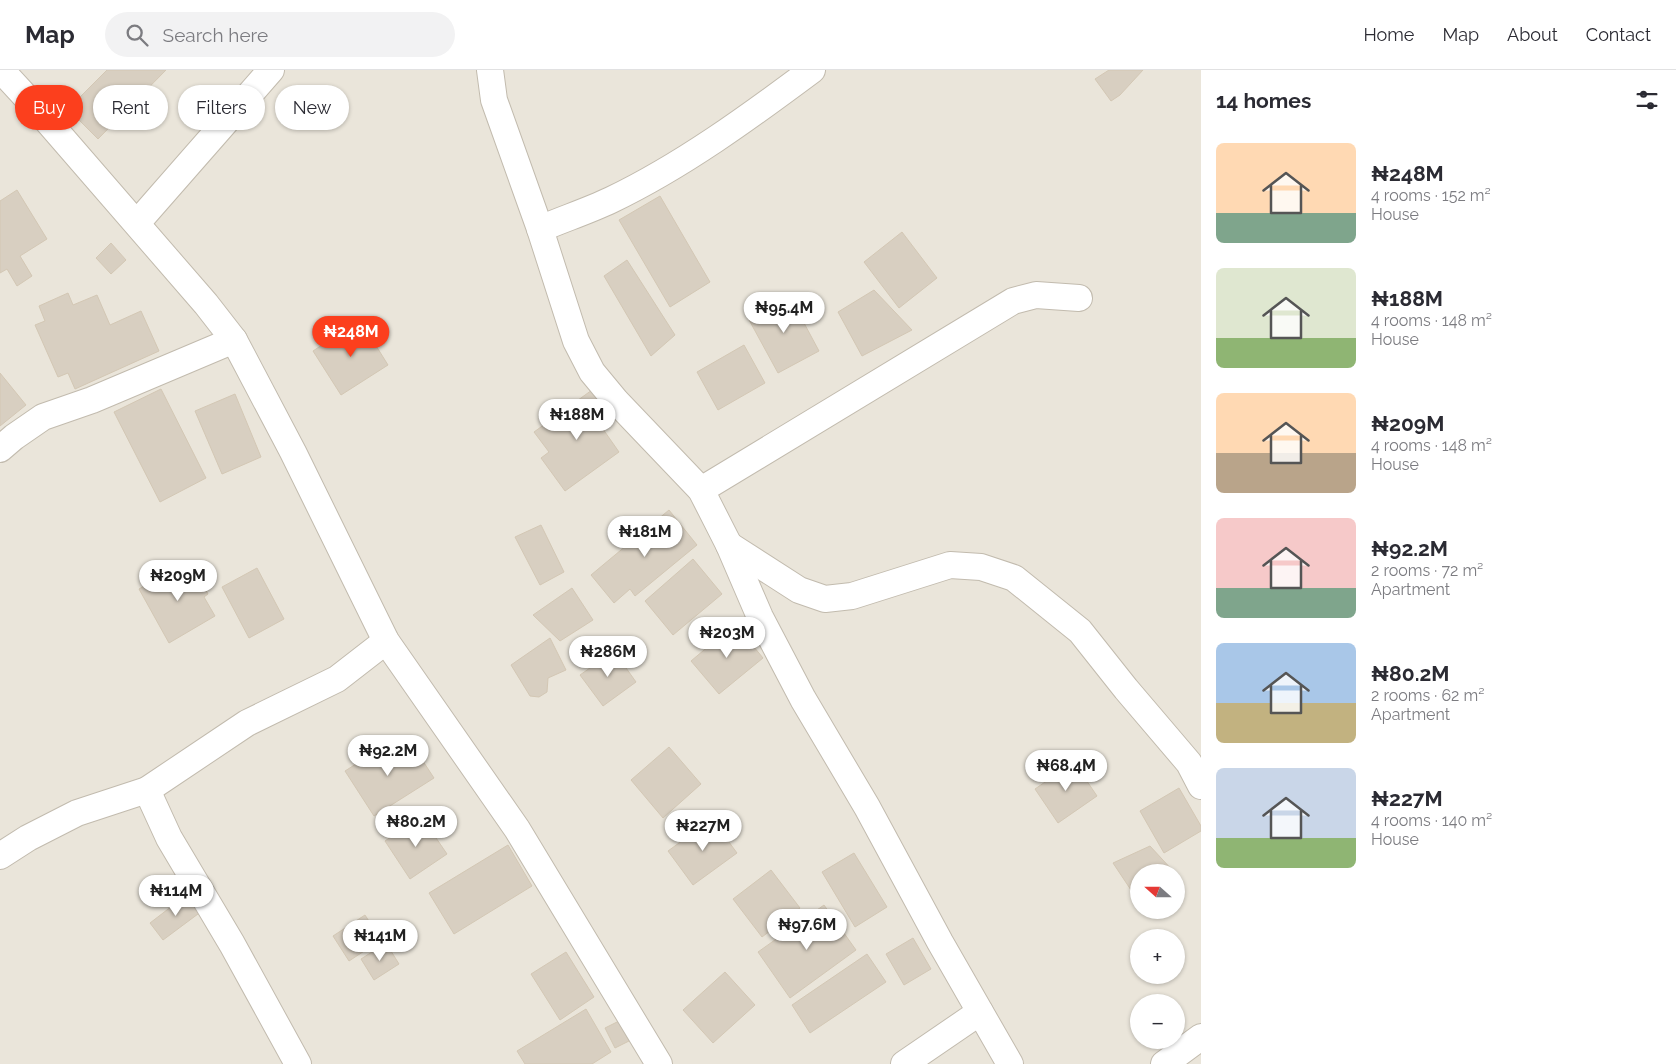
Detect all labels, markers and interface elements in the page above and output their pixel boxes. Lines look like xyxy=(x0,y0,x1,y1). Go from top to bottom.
search box xyxy=(105,12,455,57)
text: Map xyxy=(25,20,75,49)
icon: search xyxy=(123,21,151,49)
text: Search here xyxy=(163,24,268,46)
text: Home xyxy=(1363,24,1414,45)
text: Map xyxy=(1442,24,1479,45)
text: About xyxy=(1507,24,1558,45)
text: Contact xyxy=(1586,24,1651,45)
chip: Buy xyxy=(15,85,83,130)
chip: Rent xyxy=(93,85,168,130)
chip: Filters xyxy=(178,85,265,130)
chip: New xyxy=(275,85,349,130)
icon: filters xyxy=(1633,86,1661,114)
text: 14 homes xyxy=(1216,88,1311,113)
text: ₦248M xyxy=(1371,161,1444,186)
icon: home xyxy=(1256,163,1316,223)
text: 4 rooms · 152 m² xyxy=(1371,186,1491,205)
text: House xyxy=(1371,205,1419,224)
text: ₦188M xyxy=(1371,286,1443,311)
icon: home xyxy=(1256,288,1316,348)
pin: ₦95.4M xyxy=(743,292,825,334)
text: ₦95.4M xyxy=(755,298,813,317)
text: 4 rooms · 148 m² xyxy=(1371,311,1492,330)
pin: ₦248M xyxy=(316,316,386,358)
text: ₦248M xyxy=(323,322,379,341)
text: House xyxy=(1371,330,1419,349)
pin: ₦188M xyxy=(542,398,612,441)
text: ₦188M xyxy=(550,405,604,424)
text: ₦209M xyxy=(1371,411,1444,436)
icon: home xyxy=(1256,413,1316,473)
text: 4 rooms · 148 m² xyxy=(1371,436,1492,455)
text: House xyxy=(1371,455,1419,474)
pin: ₦181M xyxy=(610,516,680,558)
text: ₦181M xyxy=(618,522,672,541)
text: ₦92.2M xyxy=(1371,536,1448,561)
icon: home xyxy=(1256,538,1316,598)
pin: ₦209M xyxy=(143,560,213,602)
text: 2 rooms · 72 m² xyxy=(1371,561,1483,580)
text: ₦209M xyxy=(150,566,206,585)
text: Apartment xyxy=(1371,580,1450,599)
pin: ₦203M xyxy=(692,616,762,659)
text: ₦203M xyxy=(699,623,755,642)
pin: ₦286M xyxy=(573,636,643,678)
text: ₦286M xyxy=(580,642,636,661)
text: ₦80.2M xyxy=(1371,661,1449,686)
icon: home xyxy=(1256,663,1316,723)
text: 2 rooms · 62 m² xyxy=(1371,686,1484,705)
text: Apartment xyxy=(1371,705,1450,724)
pin: ₦92.2M xyxy=(347,734,429,777)
text: ₦92.2M xyxy=(359,741,417,760)
pin: ₦68.4M xyxy=(1025,750,1107,792)
text: ₦68.4M xyxy=(1036,756,1096,775)
text: ₦227M xyxy=(1371,786,1443,811)
icon: home xyxy=(1256,788,1316,848)
pin: ₦80.2M xyxy=(375,806,457,848)
pin: ₦227M xyxy=(668,810,738,852)
text: 4 rooms · 140 m² xyxy=(1371,811,1492,830)
text: ₦80.2M xyxy=(386,812,446,831)
text: ₦227M xyxy=(676,816,730,835)
text: House xyxy=(1371,830,1419,849)
north arrow xyxy=(1130,864,1185,919)
map controls xyxy=(1130,864,1185,1049)
pin: ₦114M xyxy=(141,874,211,917)
text: ₦114M xyxy=(150,881,202,900)
pin: ₦97.6M xyxy=(766,908,848,951)
text: ₦97.6M xyxy=(778,915,836,934)
pin: ₦141M xyxy=(345,920,415,962)
text: ₦141M xyxy=(354,926,406,945)
button: + xyxy=(1130,929,1185,984)
button: − xyxy=(1130,994,1185,1049)

